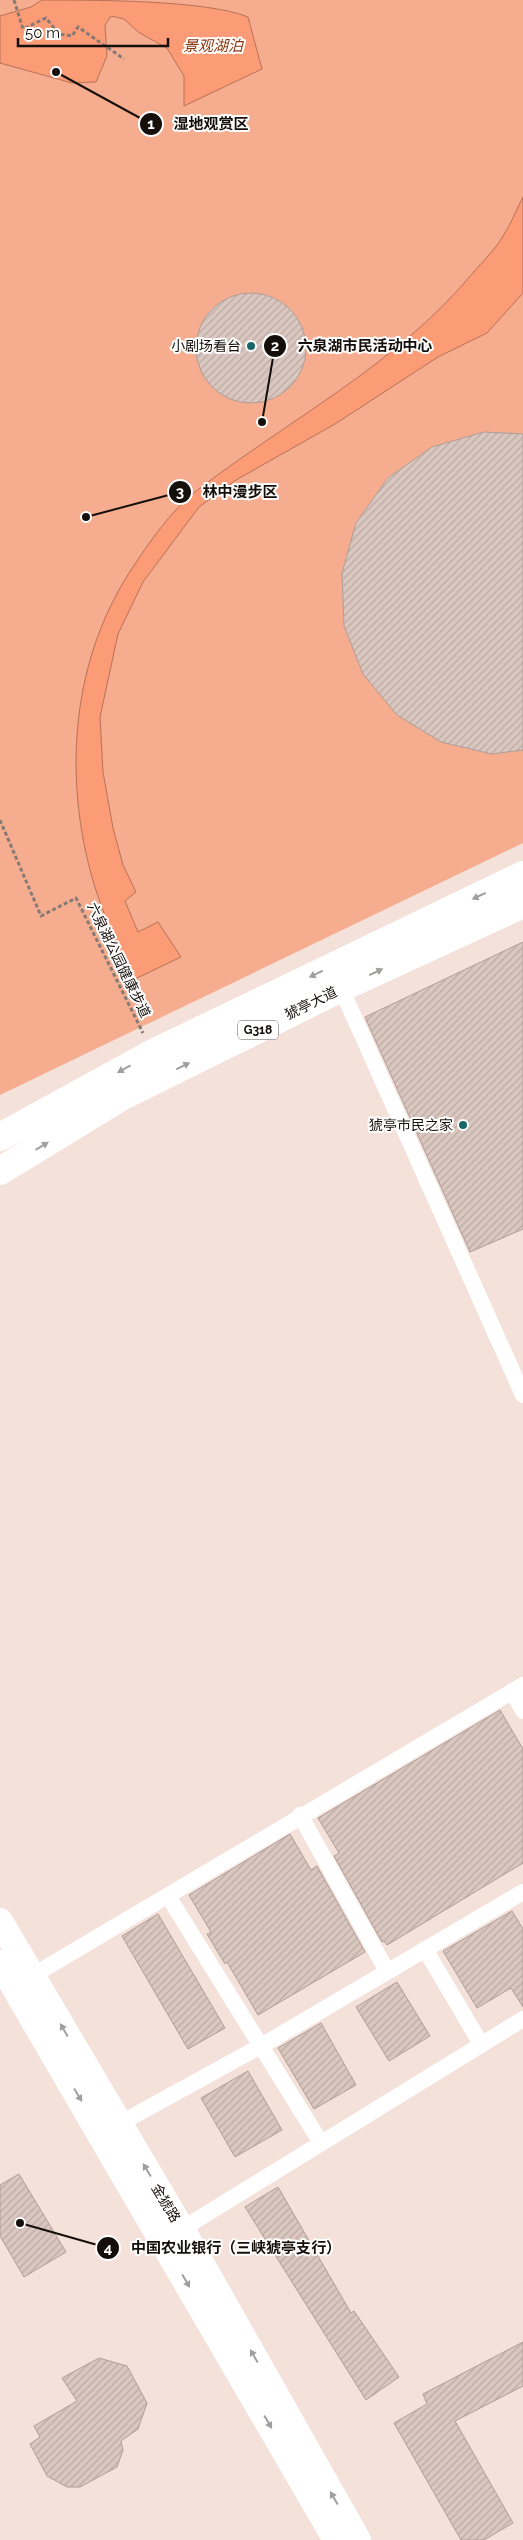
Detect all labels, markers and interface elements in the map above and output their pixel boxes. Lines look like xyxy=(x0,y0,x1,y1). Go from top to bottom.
scale bar xyxy=(18,15,168,47)
text: 50 m xyxy=(25,24,60,42)
water label: 景观湖泊 xyxy=(183,37,245,55)
callout: 湿地观赏区 xyxy=(139,109,259,139)
text: 1 xyxy=(147,115,155,133)
text: 湿地观赏区 xyxy=(173,115,249,133)
callout: 六泉湖市民活动中心 xyxy=(262,331,442,361)
text: 2 xyxy=(271,337,279,355)
text: 六泉湖市民活动中心 xyxy=(297,337,433,355)
place label: 小剧场看台 xyxy=(171,338,241,354)
marker: 小剧场看台 xyxy=(245,340,257,352)
callout: 林中漫步区 xyxy=(168,477,288,507)
text: 3 xyxy=(176,483,184,501)
text: 林中漫步区 xyxy=(202,483,278,501)
one-way arrow xyxy=(472,893,486,901)
street label: 六泉湖公园健康步道 xyxy=(84,900,154,1020)
one-way arrow xyxy=(369,968,383,976)
one-way arrow xyxy=(309,970,324,978)
street label: 猇亭大道 xyxy=(282,984,340,1022)
road number: G318 xyxy=(238,1020,278,1040)
one-way arrow xyxy=(176,1062,191,1071)
one-way arrow xyxy=(117,1065,131,1073)
place label: 猇亭市民之家 xyxy=(369,1117,453,1133)
marker: 猇亭市民之家 xyxy=(457,1119,469,1131)
one-way arrow xyxy=(35,1141,48,1150)
one-way arrow xyxy=(60,2023,69,2036)
one-way arrow xyxy=(74,2088,83,2101)
one-way arrow xyxy=(142,2163,151,2176)
street label: 金猇路 xyxy=(148,2181,184,2225)
callout: 中国农业银行（三峡猇亭支行） xyxy=(96,2233,351,2263)
text: 4 xyxy=(104,2239,113,2257)
text: 中国农业银行（三峡猇亭支行） xyxy=(131,2239,341,2257)
one-way arrow xyxy=(182,2274,191,2287)
one-way arrow xyxy=(250,2349,258,2364)
one-way arrow xyxy=(263,2415,272,2428)
one-way arrow xyxy=(330,2490,338,2505)

